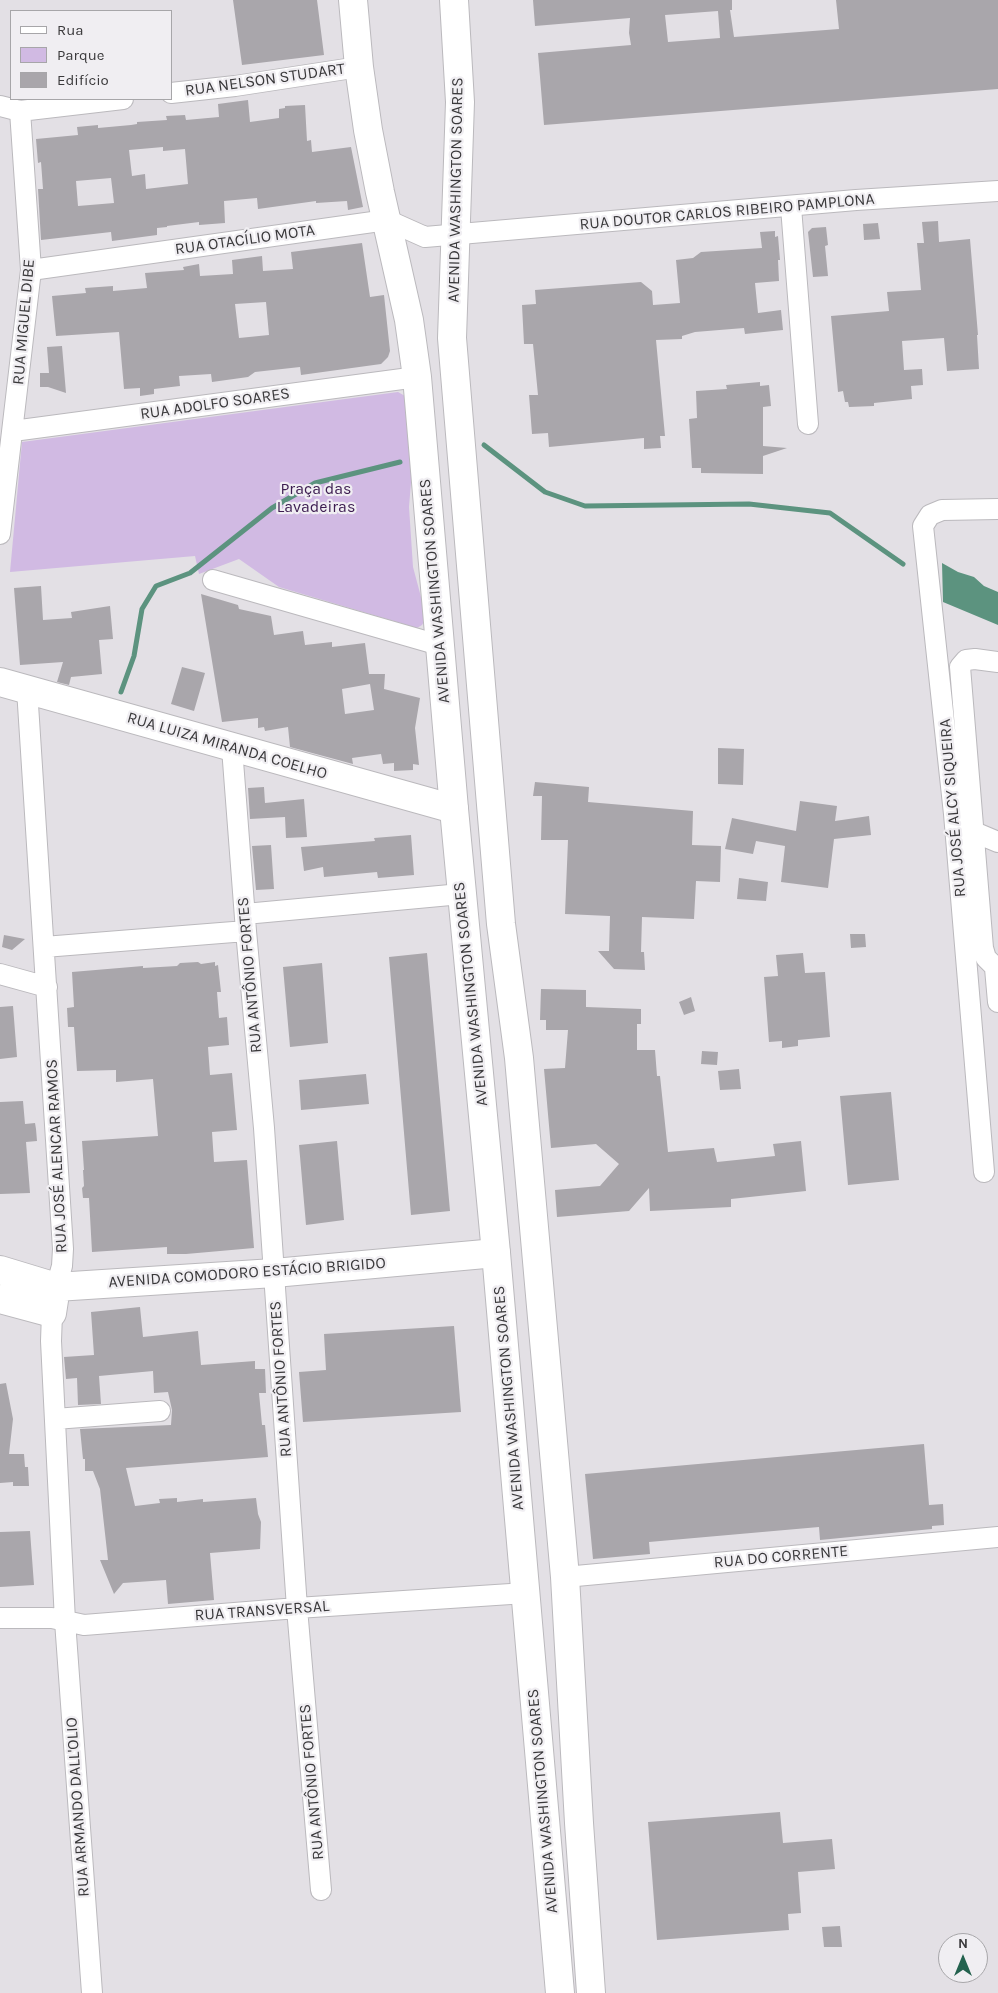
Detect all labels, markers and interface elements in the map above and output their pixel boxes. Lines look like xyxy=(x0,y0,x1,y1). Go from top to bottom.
legend xyxy=(10,10,172,100)
text: Rua xyxy=(57,21,84,39)
text: Parque xyxy=(57,46,105,64)
street label: RUA NELSON STUDART xyxy=(184,59,346,101)
text: Edifício xyxy=(57,71,109,89)
street label: AVENIDA WASHINGTON SOARES xyxy=(444,77,468,303)
street label: RUA DOUTOR CARLOS RIBEIRO PAMPLONA xyxy=(579,190,875,234)
street label: RUA OTACÍLIO MOTA xyxy=(174,221,316,259)
street label: RUA MIGUEL DIBE xyxy=(9,258,39,386)
street label: RUA ADOLFO SOARES xyxy=(139,384,291,424)
street label: AVENIDA WASHINGTON SOARES xyxy=(416,478,454,704)
park label: Praça das Lavadeiras xyxy=(277,479,355,517)
street label: RUA LUIZA MIRANDA COELHO xyxy=(125,708,329,784)
street label: RUA JOSÉ ALCY SIQUEIRA xyxy=(936,718,970,898)
street label: AVENIDA WASHINGTON SOARES xyxy=(450,881,492,1107)
street label: RUA ANTÔNIO FORTES xyxy=(234,896,266,1054)
street label: RUA JOSÉ ALENCAR RAMOS xyxy=(42,1059,72,1253)
street label: AVENIDA COMODORO ESTÁCIO BRIGIDO xyxy=(108,1254,386,1292)
street label: AVENIDA WASHINGTON SOARES xyxy=(490,1285,528,1511)
street label: RUA ANTÔNIO FORTES xyxy=(266,1300,296,1458)
street label: RUA DO CORRENTE xyxy=(713,1542,849,1572)
street label: RUA TRANSVERSAL xyxy=(194,1597,330,1625)
street label: AVENIDA WASHINGTON SOARES xyxy=(524,1688,562,1914)
street label: RUA ANTÔNIO FORTES xyxy=(296,1703,328,1861)
street label: RUA ARMANDO DALL'OLIO xyxy=(62,1716,94,1898)
north arrow xyxy=(938,1933,988,1983)
text: N xyxy=(958,1935,968,1952)

